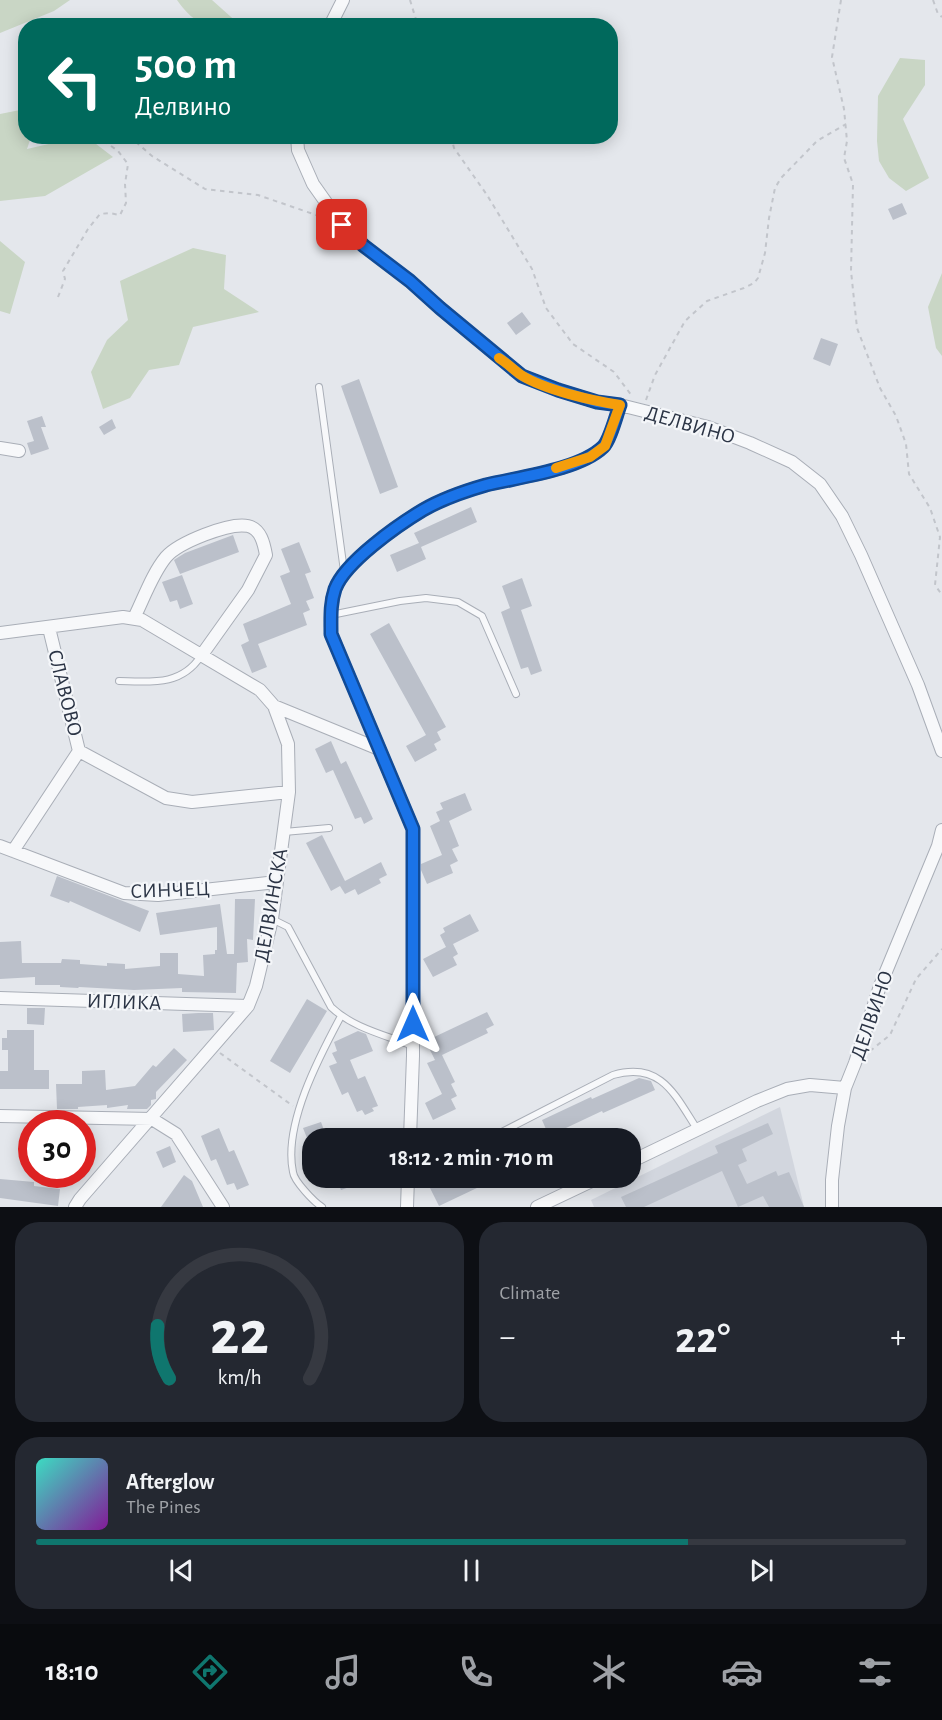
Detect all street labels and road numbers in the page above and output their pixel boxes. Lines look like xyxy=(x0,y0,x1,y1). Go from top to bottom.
street label: ДЕЛВИНО xyxy=(643,402,737,448)
street label: СЛАВОВО xyxy=(44,647,86,739)
street label: ДЕЛВИНСКА xyxy=(251,847,291,963)
street label: СИНЧЕЦ xyxy=(130,878,210,902)
street label: ДЕЛВИНО xyxy=(847,968,897,1062)
street label: ИГЛИКА xyxy=(86,990,162,1014)

